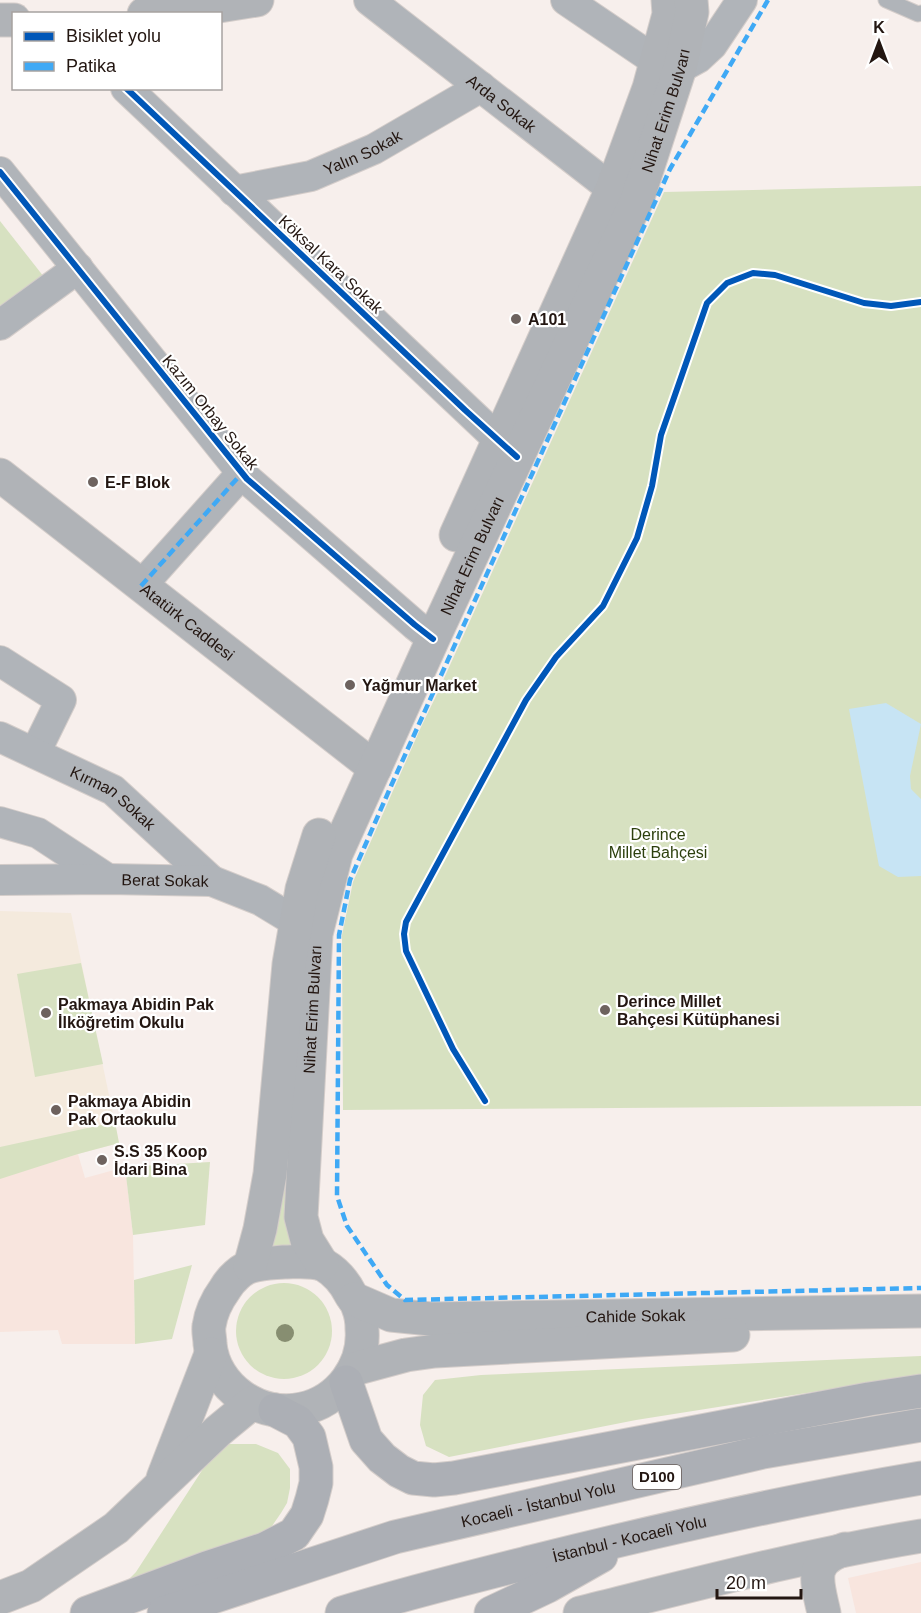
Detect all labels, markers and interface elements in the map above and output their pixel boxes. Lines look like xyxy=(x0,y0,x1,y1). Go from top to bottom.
legend xyxy=(12,12,222,90)
north arrow xyxy=(849,12,909,72)
text: K xyxy=(873,19,885,36)
text: Bisiklet yolu xyxy=(66,26,161,46)
street label: Nihat Erim Bulvarı xyxy=(639,47,693,175)
text: Patika xyxy=(66,56,117,76)
street label: Arda Sokak xyxy=(463,71,540,136)
street label: Yalın Sokak xyxy=(321,126,405,179)
street label: Köksal Kara Sokak xyxy=(275,212,387,317)
place label: A101 xyxy=(528,311,566,328)
marker: A101 xyxy=(509,312,523,326)
street label: Kazım Orbay Sokak xyxy=(159,352,263,474)
place label: E-F Blok xyxy=(105,474,170,491)
marker: E-F Blok xyxy=(86,475,100,489)
street label: Nihat Erim Bulvarı xyxy=(437,494,507,618)
street label: Atatürk Caddesi xyxy=(137,580,237,664)
place label: Yağmur Market xyxy=(362,677,477,694)
marker: Yağmur Market xyxy=(343,678,357,692)
street label: Kırman Sokak xyxy=(67,763,159,834)
park label: Derince Millet Bahçesi xyxy=(609,826,707,861)
street label: Berat Sokak xyxy=(121,871,210,890)
street label: Nihat Erim Bulvarı xyxy=(301,945,324,1074)
place label: Derince Millet Bahçesi Kütüphanesi xyxy=(617,993,780,1028)
place label: Pakmaya Abidin Pak İlköğretim Okulu xyxy=(58,996,214,1031)
marker: Derince Millet Bahçesi Kütüphanesi xyxy=(598,1003,612,1017)
marker: Pakmaya Abidin Pak İlköğretim Okulu xyxy=(39,1006,53,1020)
place label: Pakmaya Abidin Pak Ortaokulu xyxy=(68,1093,191,1128)
marker: Pakmaya Abidin Pak Ortaokulu xyxy=(49,1103,63,1117)
place label: S.S 35 Koop İdari Bina xyxy=(114,1143,208,1178)
marker: S.S 35 Koop İdari Bina xyxy=(95,1153,109,1167)
street label: Cahide Sokak xyxy=(585,1307,686,1325)
road number: D100 xyxy=(633,1465,681,1489)
street label: Kocaeli - İstanbul Yolu xyxy=(459,1478,617,1530)
street label: İstanbul - Kocaeli Yolu xyxy=(551,1513,708,1565)
scale bar xyxy=(717,1562,801,1600)
text: 20 m xyxy=(726,1573,766,1593)

